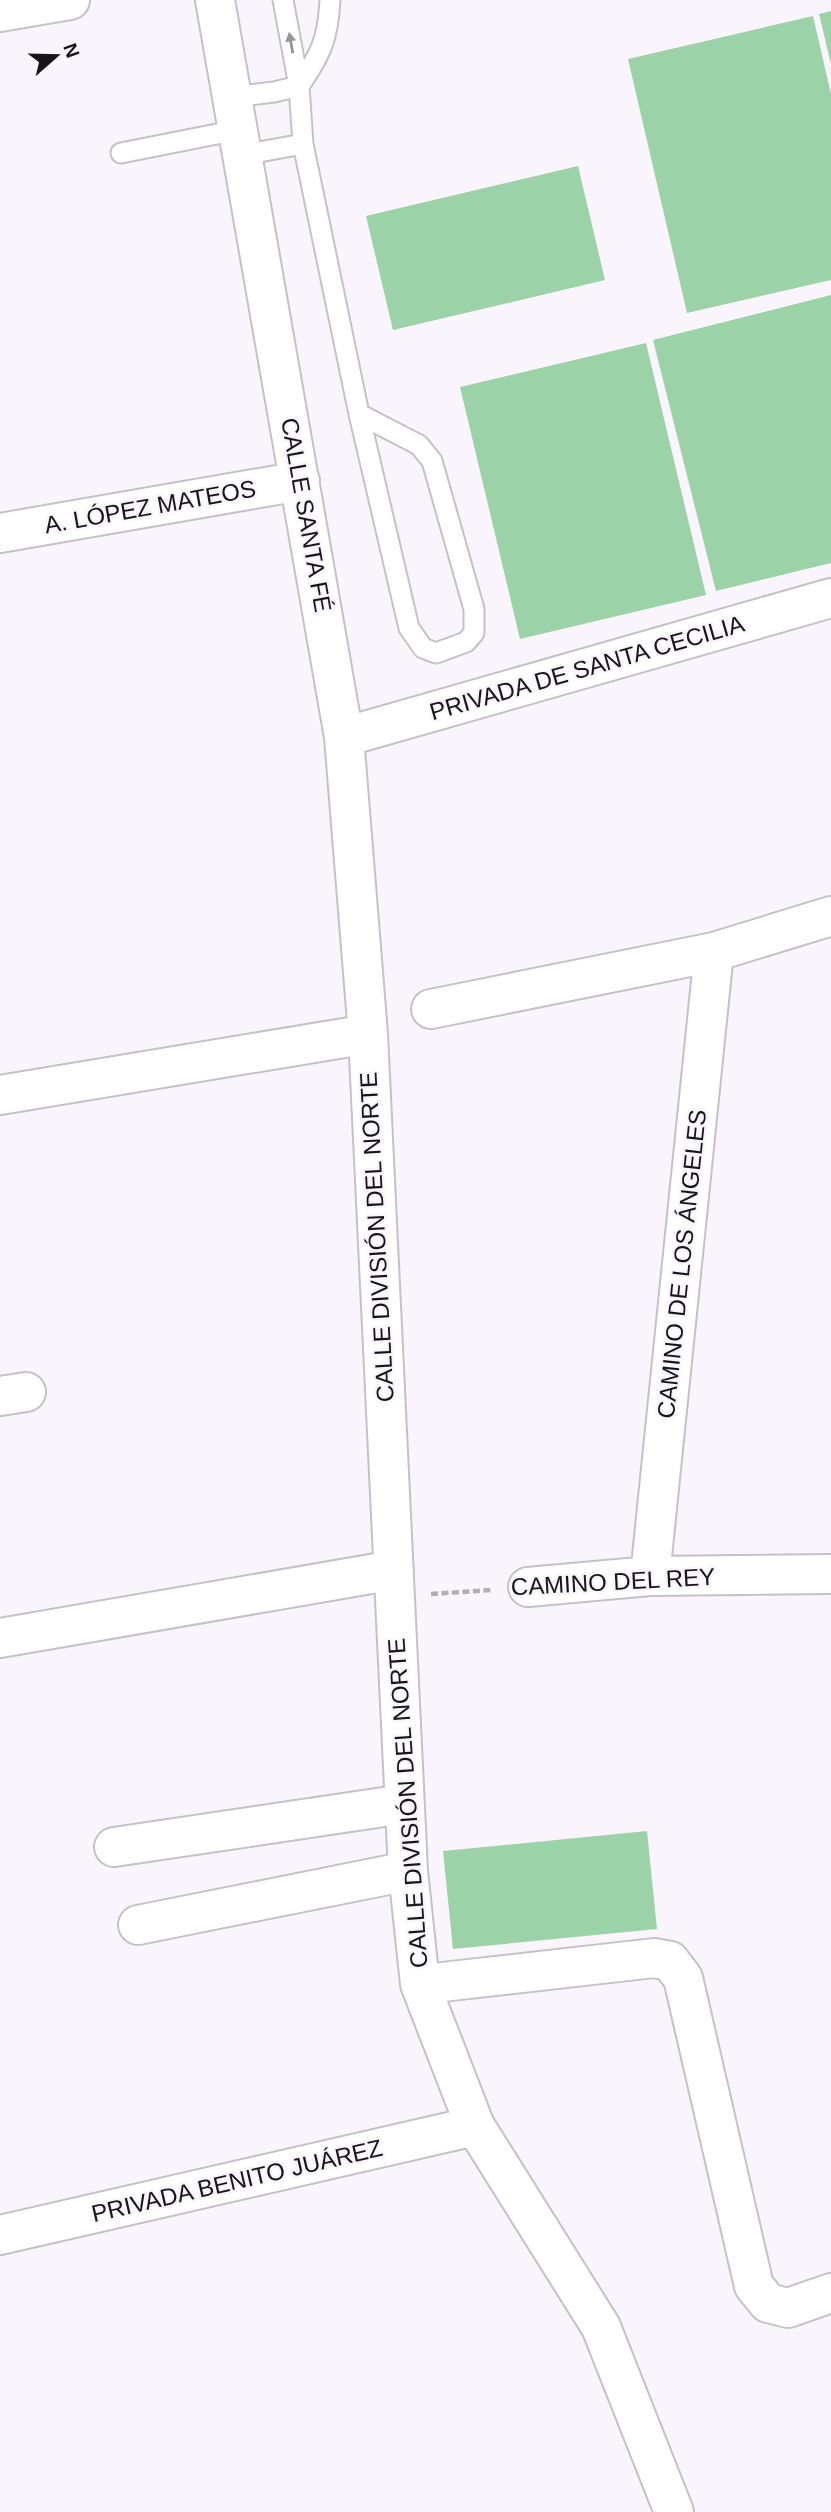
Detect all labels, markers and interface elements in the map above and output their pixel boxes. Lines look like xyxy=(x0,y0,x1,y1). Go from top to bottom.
north arrow xyxy=(21,21,91,91)
one-way arrow xyxy=(285,32,296,54)
text: N xyxy=(59,40,84,60)
street label: CALLE SANTA FÉ xyxy=(276,416,337,614)
street label: A. LÓPEZ MATEOS xyxy=(42,475,258,538)
street label: PRIVADA DE SANTA CECILIA xyxy=(427,610,747,725)
street label: CALLE DIVISIÓN DEL NORTE xyxy=(354,1071,399,1403)
street label: CAMINO DE LOS ÁNGELES xyxy=(652,1108,711,1420)
street label: CAMINO DEL REY xyxy=(510,1563,716,1600)
street label: CALLE DIVISIÓN DEL NORTE xyxy=(382,1637,433,1969)
street label: PRIVADA BENITO JUÁREZ xyxy=(89,2134,385,2227)

